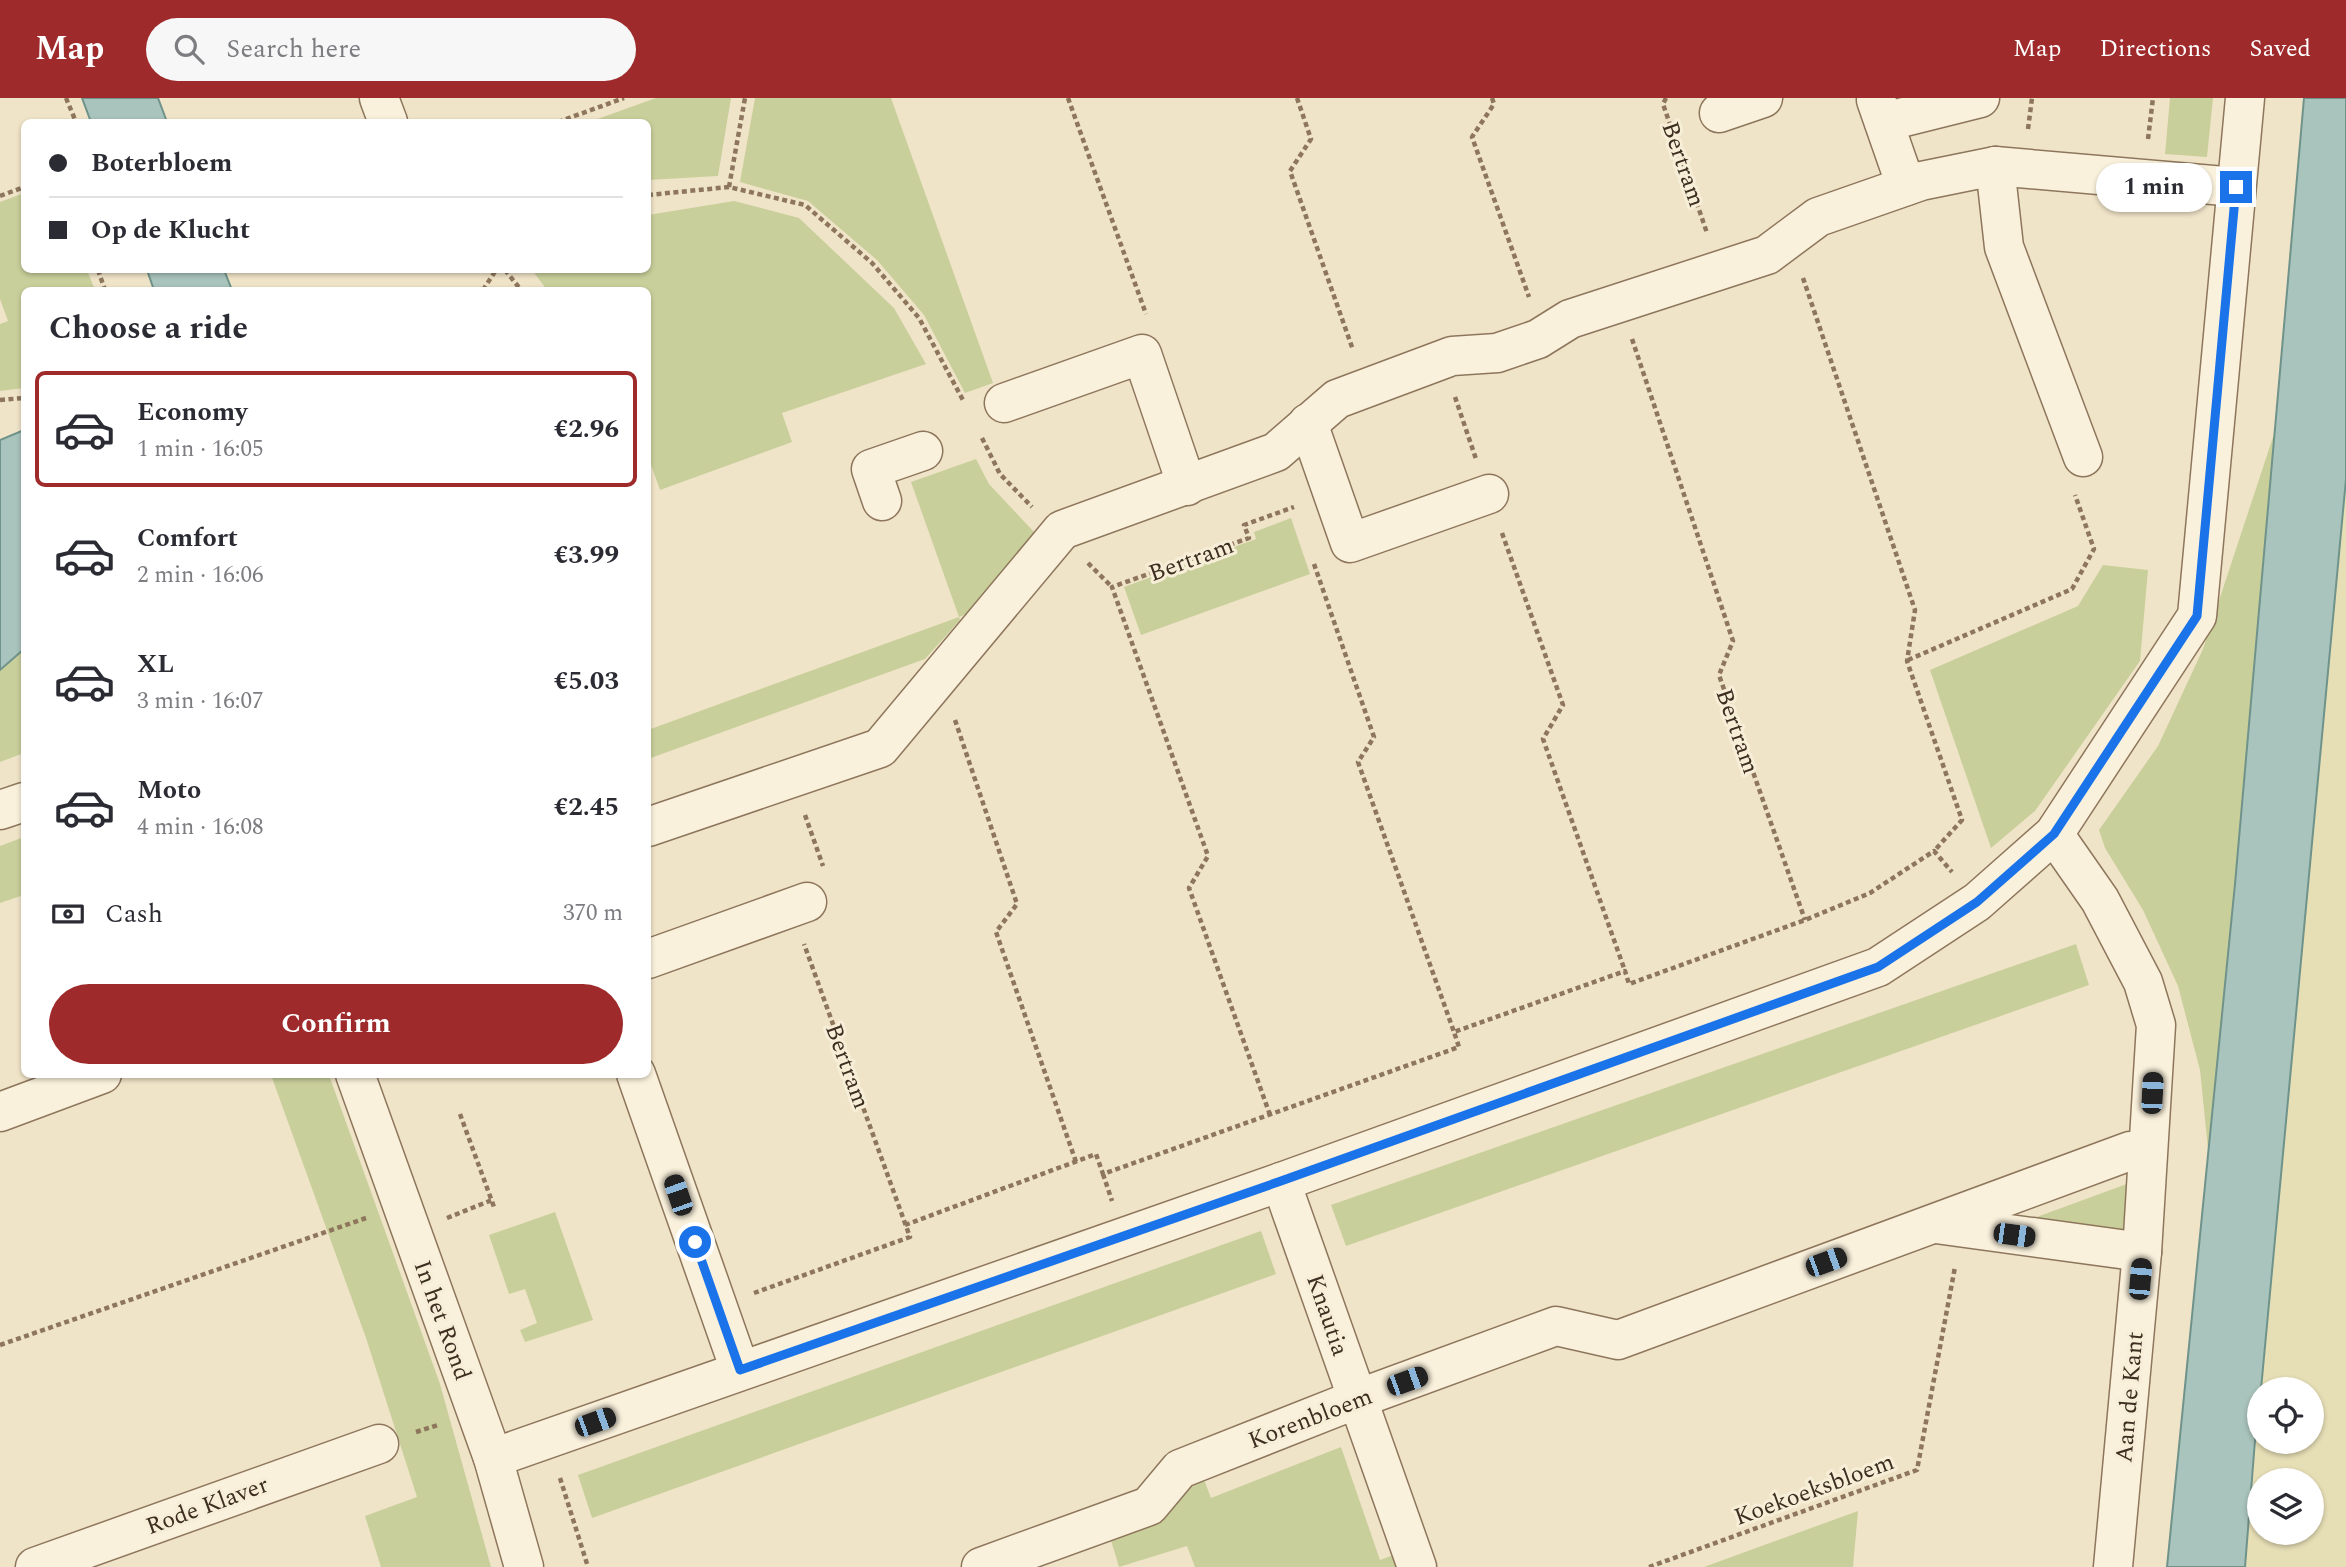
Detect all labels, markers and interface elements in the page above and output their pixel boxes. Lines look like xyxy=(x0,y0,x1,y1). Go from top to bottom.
search box xyxy=(146,18,636,81)
text: Map xyxy=(35,24,104,74)
text: Search here xyxy=(226,29,361,69)
icon: search xyxy=(170,30,208,68)
text: Map xyxy=(2013,31,2061,67)
text: Directions xyxy=(2099,31,2211,67)
text: Saved xyxy=(2249,31,2311,67)
street label: Bertram xyxy=(1652,117,1714,212)
text: Boterbloem xyxy=(91,143,232,183)
callout: 1 min xyxy=(2096,162,2212,212)
text: 1 min xyxy=(2123,170,2185,205)
route end xyxy=(2220,171,2252,203)
text: Op de Klucht xyxy=(91,210,250,250)
text: Choose a ride xyxy=(49,304,248,353)
text: Economy xyxy=(137,392,247,432)
icon: car xyxy=(53,398,116,461)
text: €2.96 xyxy=(554,409,619,449)
text: 1 min · 16:05 xyxy=(137,432,264,467)
text: Comfort xyxy=(137,518,238,558)
icon: car xyxy=(53,524,116,587)
street label: Bertram xyxy=(1144,528,1239,592)
text: €3.99 xyxy=(554,535,619,575)
text: 2 min · 16:06 xyxy=(137,558,264,593)
text: XL xyxy=(137,644,174,684)
icon: car xyxy=(53,650,116,713)
text: €5.03 xyxy=(554,661,619,701)
text: 3 min · 16:07 xyxy=(137,684,264,719)
street label: Bertram xyxy=(1706,684,1768,779)
text: Moto xyxy=(137,770,201,810)
icon: car xyxy=(53,776,116,839)
text: €2.45 xyxy=(554,787,619,827)
text: 4 min · 16:08 xyxy=(137,810,264,845)
text: Cash xyxy=(105,894,163,934)
icon: cash xyxy=(49,895,87,933)
text: 370 m xyxy=(563,896,623,931)
button: Confirm xyxy=(49,984,623,1064)
street label: Bertram xyxy=(815,1019,879,1114)
car xyxy=(2141,1071,2164,1115)
car xyxy=(662,1172,695,1218)
car xyxy=(1992,1222,2037,1248)
route start xyxy=(679,1226,711,1258)
car xyxy=(1803,1245,1850,1279)
street label: In het Rond xyxy=(404,1255,480,1386)
car xyxy=(2128,1257,2153,1301)
street label: Knautia xyxy=(1296,1270,1358,1361)
street label: Aan de Kant xyxy=(2106,1330,2154,1464)
car xyxy=(1384,1364,1431,1398)
map controls xyxy=(2247,1377,2324,1545)
button: locate xyxy=(2247,1377,2324,1454)
street label: Korenbloem xyxy=(1243,1379,1378,1459)
car xyxy=(572,1405,619,1439)
street label: Koekoeksbloem xyxy=(1729,1444,1899,1536)
street label: Rode Klaver xyxy=(141,1467,274,1545)
button: layers xyxy=(2247,1468,2324,1545)

